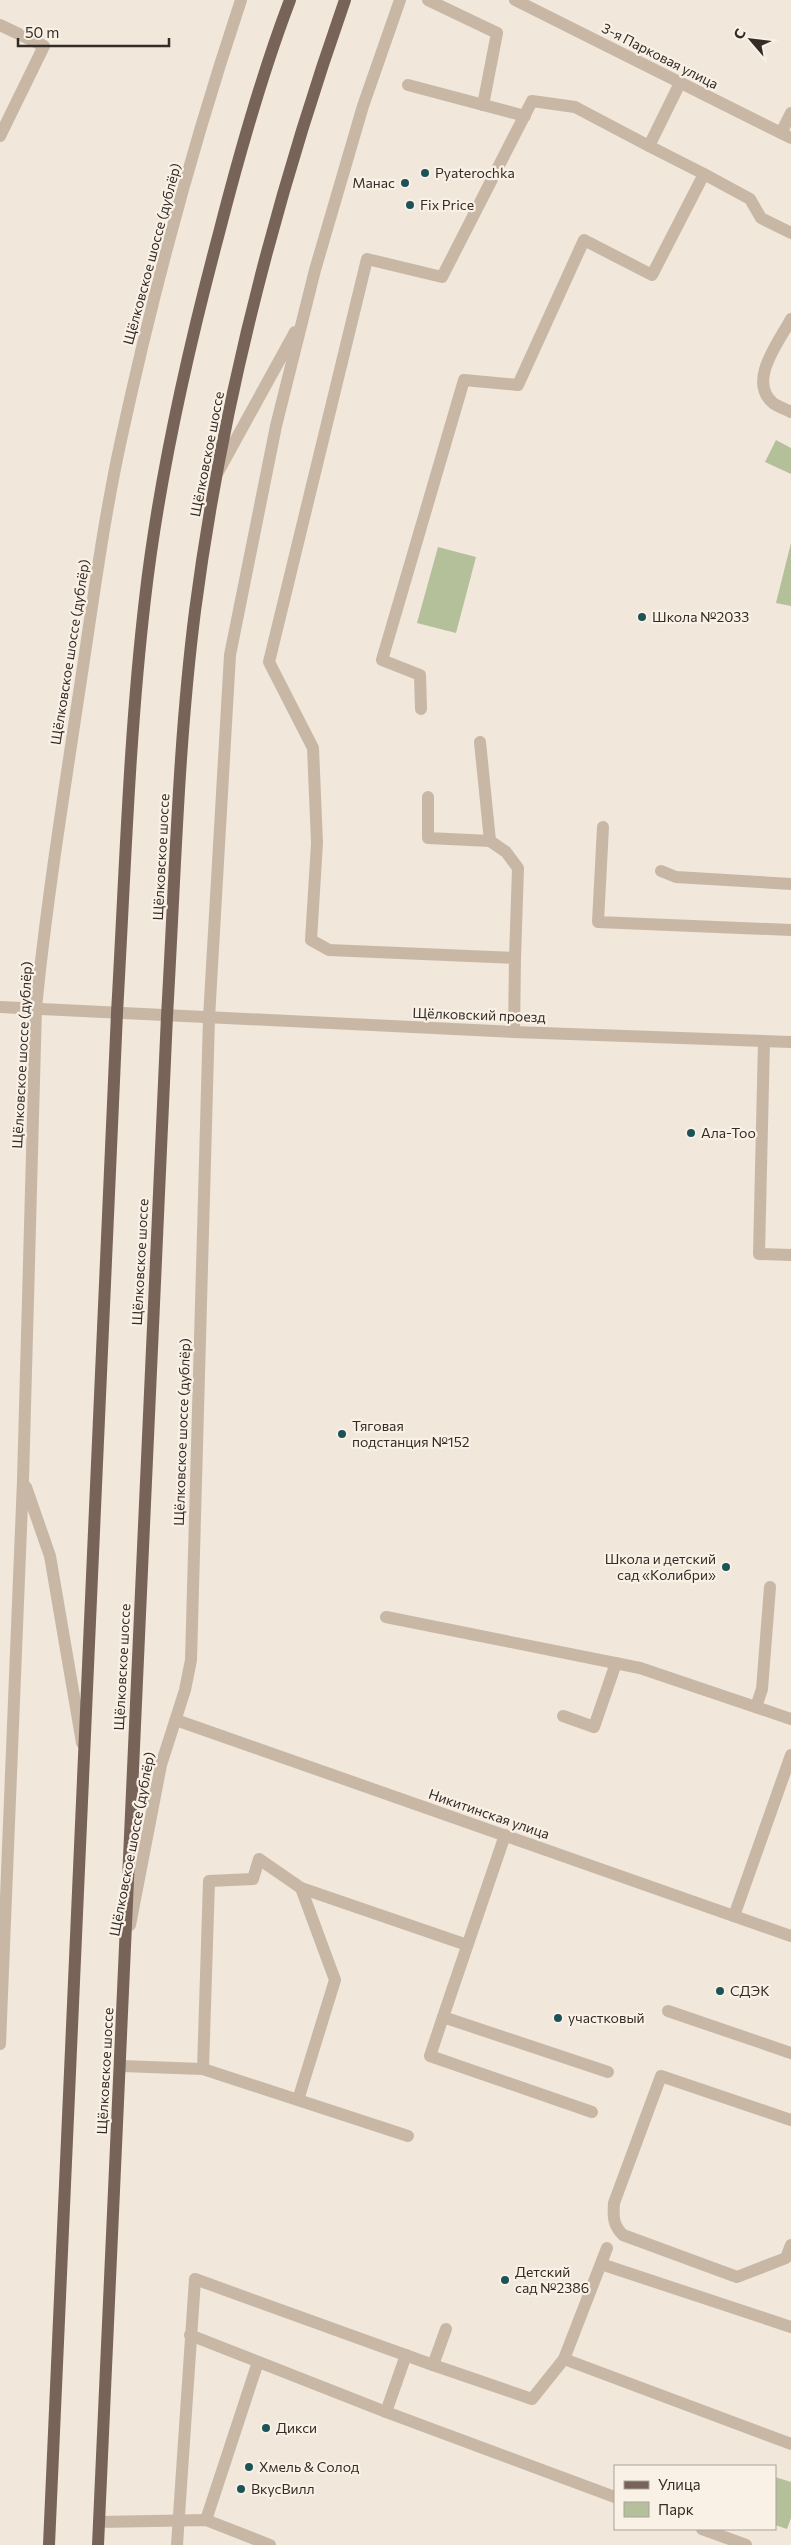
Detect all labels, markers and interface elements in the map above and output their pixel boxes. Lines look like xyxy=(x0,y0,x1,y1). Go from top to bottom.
scale bar xyxy=(18,15,169,47)
north arrow xyxy=(726,15,776,65)
street label: 3-я Парковая улица xyxy=(599,19,721,92)
text: 50 m xyxy=(25,23,59,41)
text: С xyxy=(729,25,749,42)
street label: Щёлковское шоссе (дублёр) xyxy=(119,161,184,347)
place label: Pyaterochka xyxy=(435,164,515,181)
marker: Pyaterochka xyxy=(419,167,431,179)
place label: Манас xyxy=(352,174,395,191)
marker: Манас xyxy=(399,177,411,189)
place label: Fix Price xyxy=(420,196,474,213)
marker: Fix Price xyxy=(404,199,416,211)
street label: Щёлковское шоссе xyxy=(186,390,227,518)
street label: Щёлковское шоссе (дублёр) xyxy=(46,558,93,746)
place label: Школа №2033 xyxy=(652,608,749,625)
marker: Школа №2033 xyxy=(636,611,648,623)
street label: Щёлковское шоссе xyxy=(149,793,172,921)
street label: Щёлковское шоссе (дублёр) xyxy=(8,961,35,1149)
street label: Щёлковский проезд xyxy=(412,1004,546,1025)
place label: Ала-Тоо xyxy=(701,1124,756,1141)
marker: Ала-Тоо xyxy=(685,1127,697,1139)
street label: Щёлковское шоссе xyxy=(128,1198,151,1326)
street label: Щёлковское шоссе (дублёр) xyxy=(170,1338,193,1526)
place label: Тяговая подстанция №152 xyxy=(352,1417,470,1450)
marker: Тяговая подстанция №152 xyxy=(336,1428,348,1440)
place label: Школа и детский сад «Колибри» xyxy=(605,1550,716,1583)
marker: Школа и детский сад «Колибри» xyxy=(720,1561,732,1573)
street label: Щёлковское шоссе xyxy=(110,1603,133,1731)
street label: Щёлковское шоссе (дублёр) xyxy=(105,1750,158,1938)
street label: Никитинская улица xyxy=(427,1785,552,1842)
place label: СДЭК xyxy=(730,1982,770,1999)
marker: СДЭК xyxy=(714,1985,726,1997)
street label: Щёлковское шоссе xyxy=(93,2007,116,2135)
place label: участковый xyxy=(568,2009,645,2026)
marker: участковый xyxy=(552,2012,564,2024)
place label: Детский сад №2386 xyxy=(515,2263,589,2296)
marker: Детский сад №2386 xyxy=(499,2274,511,2286)
place label: Дикси xyxy=(276,2419,317,2436)
marker: Дикси xyxy=(260,2422,272,2434)
place label: Хмель & Солод xyxy=(259,2458,359,2475)
marker: Хмель & Солод xyxy=(243,2461,255,2473)
legend xyxy=(614,2465,776,2530)
text: Улица xyxy=(658,2475,700,2493)
place label: ВкусВилл xyxy=(251,2480,315,2497)
marker: ВкусВилл xyxy=(235,2483,247,2495)
text: Парк xyxy=(658,2500,694,2518)

